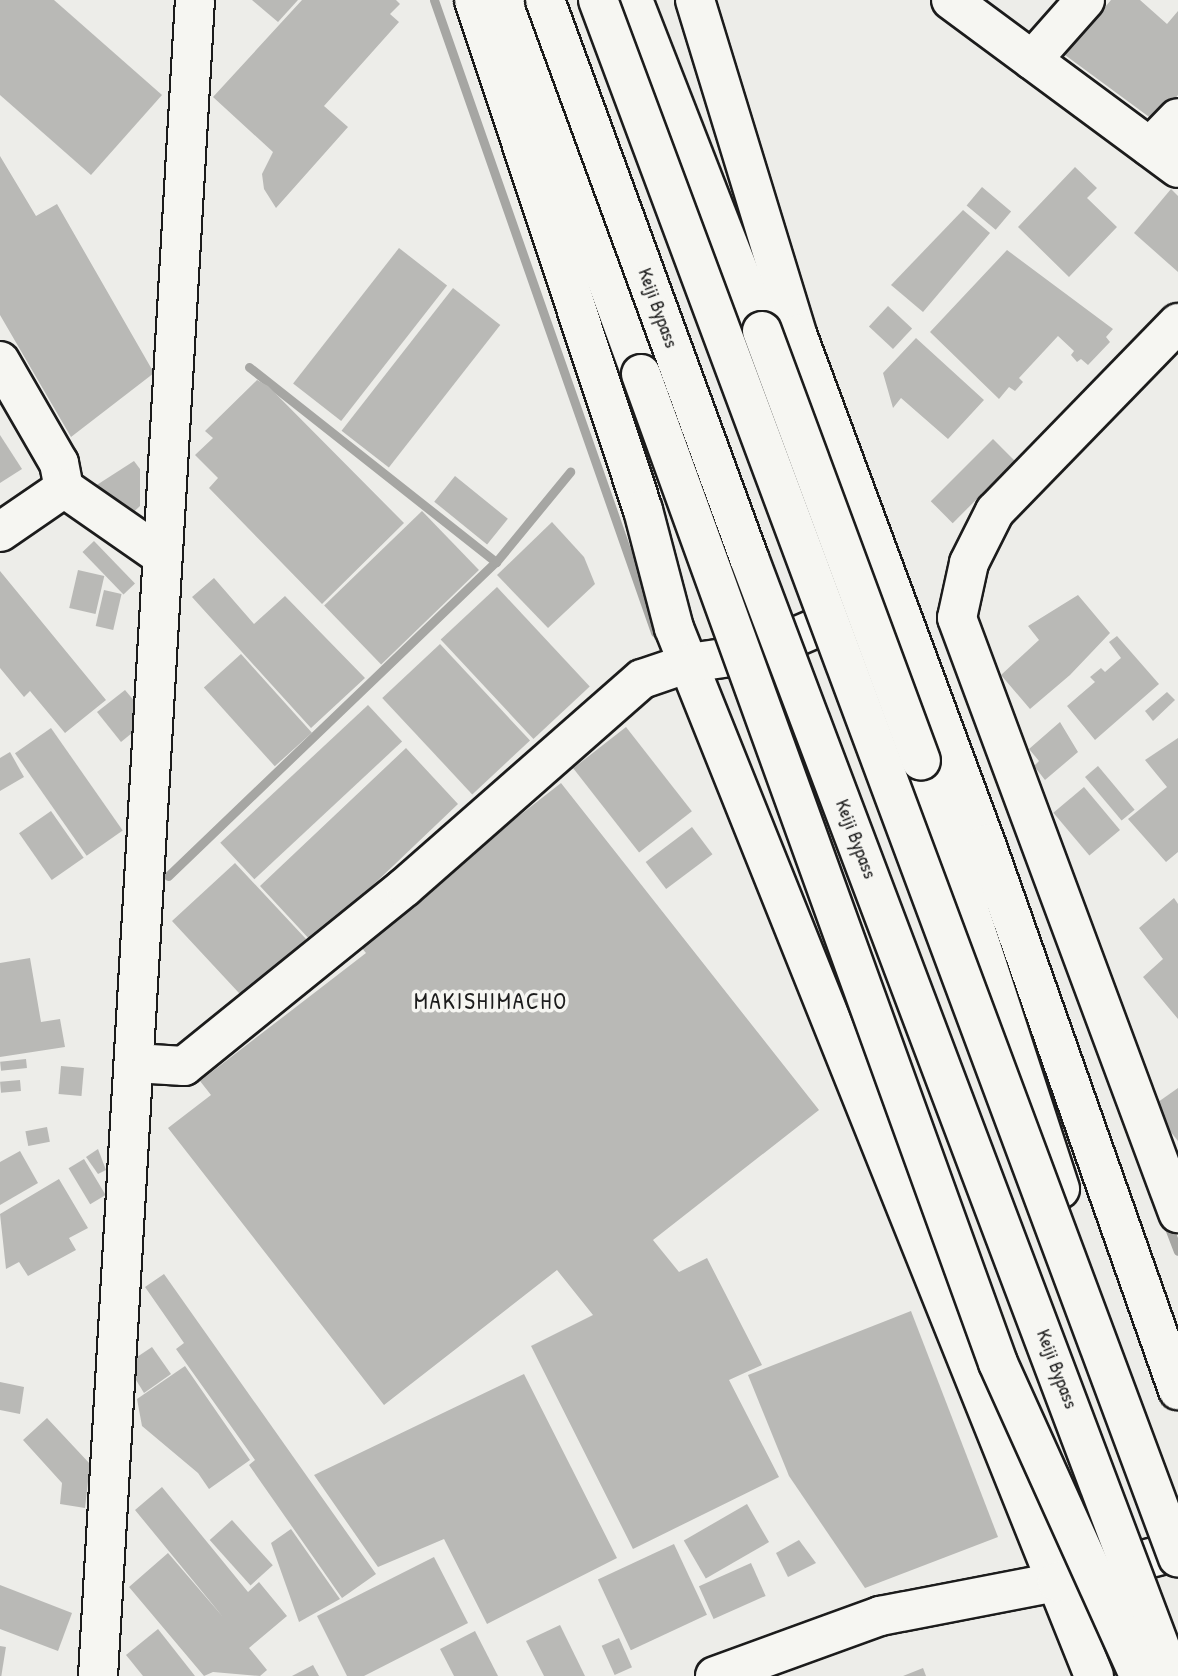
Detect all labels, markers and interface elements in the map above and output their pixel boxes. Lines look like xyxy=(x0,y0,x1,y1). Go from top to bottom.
street label: Keiji Bypass xyxy=(633,265,683,351)
street label: Keiji Bypass xyxy=(831,796,881,882)
district label: MAKISHIMACHO xyxy=(415,987,567,1015)
street label: Keiji Bypass xyxy=(1032,1326,1082,1412)

